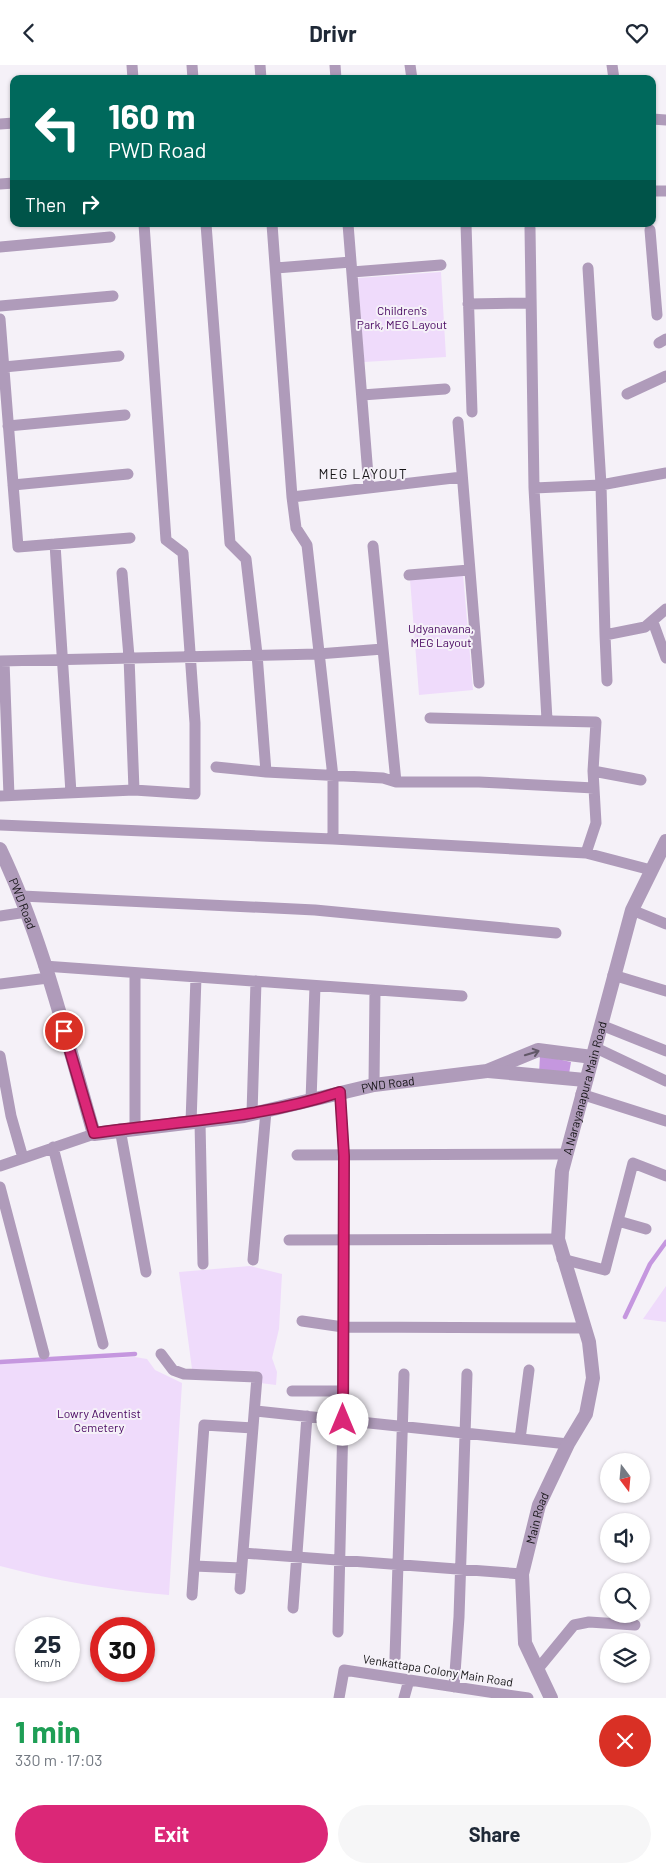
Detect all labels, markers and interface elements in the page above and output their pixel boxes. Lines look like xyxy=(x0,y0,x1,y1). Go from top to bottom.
icon: back xyxy=(15,19,43,47)
icon: heart xyxy=(623,19,651,47)
text: Drivr xyxy=(309,20,357,46)
text: 160 m xyxy=(108,94,195,136)
icon: left xyxy=(25,95,90,160)
text: PWD Road xyxy=(108,136,207,162)
icon: right xyxy=(76,190,104,218)
text: Then xyxy=(25,193,66,216)
park label: Children's Park, MEG Layout xyxy=(357,303,447,331)
district label: MEG LAYOUT xyxy=(318,465,408,482)
park label: Udyanavana, MEG Layout xyxy=(408,621,474,649)
street label: PWD Road xyxy=(7,876,39,931)
pin xyxy=(43,1010,85,1052)
icon: arrive xyxy=(50,1017,78,1045)
street label: A Narayanapura Main Road xyxy=(560,1020,609,1156)
one-way arrow xyxy=(524,1047,540,1057)
street label: PWD Road xyxy=(360,1073,415,1095)
position arrow xyxy=(316,1393,368,1445)
park label: Lowry Adventist Cemetery xyxy=(57,1406,141,1434)
north arrow xyxy=(600,1453,650,1503)
map controls xyxy=(600,1453,650,1683)
street label: Main Road xyxy=(523,1490,551,1545)
button: sound xyxy=(600,1513,650,1563)
button: search xyxy=(600,1573,650,1623)
speed limit sign: 30 xyxy=(90,1617,155,1682)
text: 25 xyxy=(34,1628,61,1658)
button: layers xyxy=(600,1633,650,1683)
street label: Venkattapa Colony Main Road xyxy=(362,1651,514,1689)
text: km/h xyxy=(34,1655,61,1669)
text: 1 min xyxy=(15,1713,81,1749)
button: close xyxy=(599,1715,651,1767)
text: 330 m · 17:03 xyxy=(15,1750,103,1769)
button: Exit xyxy=(15,1805,328,1863)
button: Share xyxy=(338,1805,651,1863)

